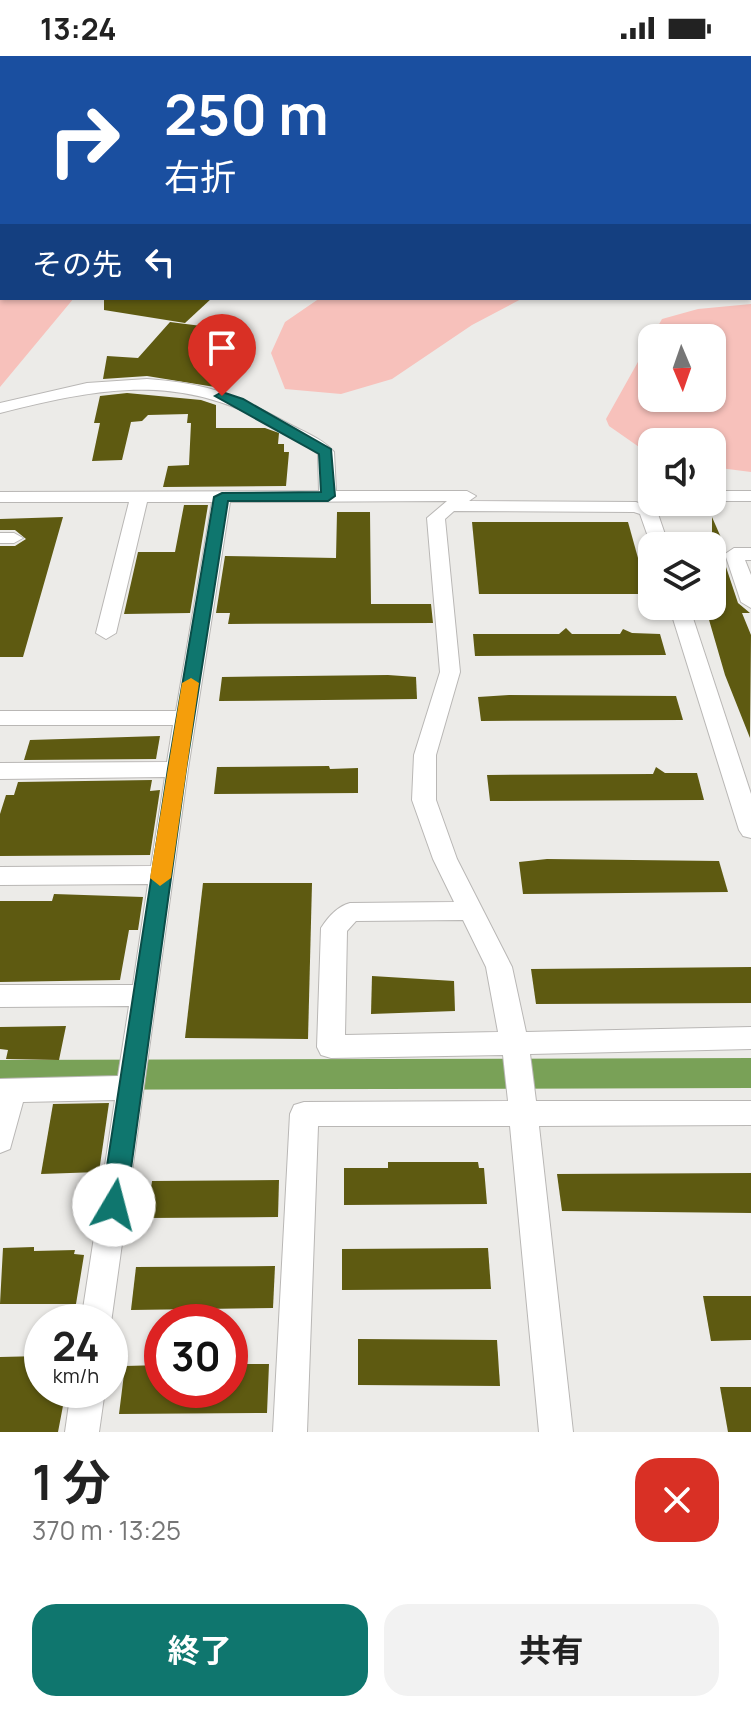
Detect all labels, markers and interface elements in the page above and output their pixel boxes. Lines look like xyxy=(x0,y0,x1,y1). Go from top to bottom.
text: 13:24 xyxy=(40,8,116,49)
text: 250 m xyxy=(164,75,329,152)
icon: right xyxy=(32,88,136,192)
text: 右折 xyxy=(164,152,236,201)
icon: left xyxy=(138,240,182,284)
text: その先 xyxy=(32,243,122,284)
pin xyxy=(188,314,256,396)
north arrow xyxy=(638,324,726,412)
map controls xyxy=(638,324,726,620)
icon: arrive xyxy=(200,326,244,370)
button: sound xyxy=(638,428,726,516)
button: layers xyxy=(638,532,726,620)
position arrow xyxy=(72,1163,156,1247)
speed limit sign: 30 xyxy=(144,1304,248,1408)
text: 24 xyxy=(52,1318,100,1373)
text: km/h xyxy=(53,1362,99,1389)
text: 1 分 xyxy=(32,1449,111,1514)
button: close xyxy=(635,1458,719,1542)
text: 370 m · 13:25 xyxy=(32,1512,181,1548)
button: 終了 xyxy=(32,1604,368,1696)
button: 共有 xyxy=(384,1604,719,1696)

